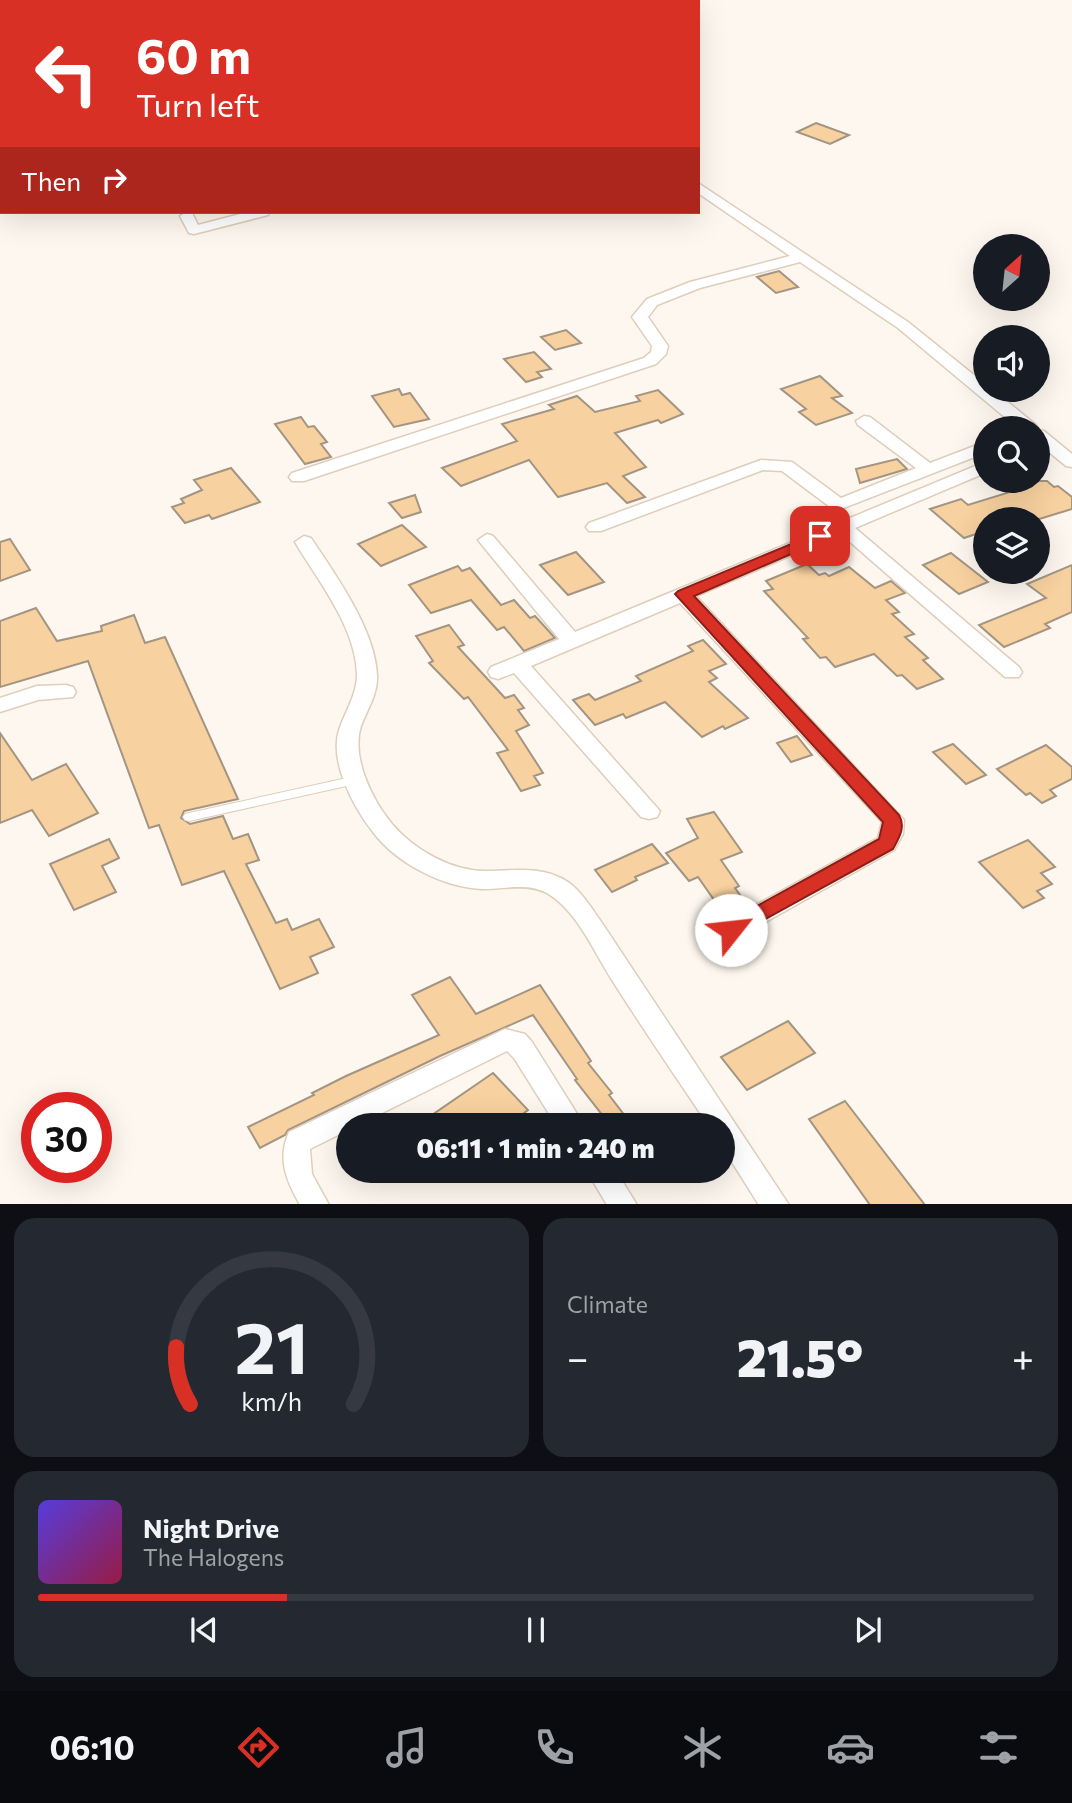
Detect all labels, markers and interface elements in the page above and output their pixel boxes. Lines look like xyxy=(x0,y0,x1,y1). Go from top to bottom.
text: 60 m xyxy=(136,24,251,84)
icon: left xyxy=(21,28,112,119)
text: Turn left xyxy=(136,84,260,124)
icon: right xyxy=(95,161,133,199)
text: Then xyxy=(21,165,81,196)
north arrow xyxy=(973,234,1050,312)
map controls xyxy=(973,234,1050,584)
button: sound xyxy=(973,325,1050,402)
button: search xyxy=(973,416,1050,493)
pin xyxy=(790,506,850,566)
button: layers xyxy=(973,507,1050,584)
icon: arrive xyxy=(801,517,839,555)
position arrow xyxy=(694,893,768,967)
speed limit sign: 30 xyxy=(21,1092,112,1183)
text: 06:11 · 1 min · 240 m xyxy=(417,1132,654,1163)
text: Climate xyxy=(567,1290,648,1318)
text: 21 xyxy=(234,1300,309,1389)
text: 21.5° xyxy=(737,1324,863,1388)
text: − xyxy=(567,1333,589,1380)
text: + xyxy=(1012,1333,1034,1380)
text: km/h xyxy=(241,1385,302,1415)
text: Night Drive xyxy=(143,1512,279,1543)
text: The Halogens xyxy=(143,1543,284,1571)
icon: previous xyxy=(185,1611,223,1649)
icon: pause xyxy=(517,1611,555,1649)
icon: next xyxy=(849,1611,887,1649)
icon: directions xyxy=(234,1723,283,1772)
icon: music xyxy=(382,1723,431,1772)
icon: phone xyxy=(530,1723,579,1772)
icon: climate xyxy=(678,1723,727,1772)
icon: car xyxy=(826,1723,875,1772)
icon: filters xyxy=(974,1723,1023,1772)
text: 06:10 xyxy=(49,1727,135,1767)

